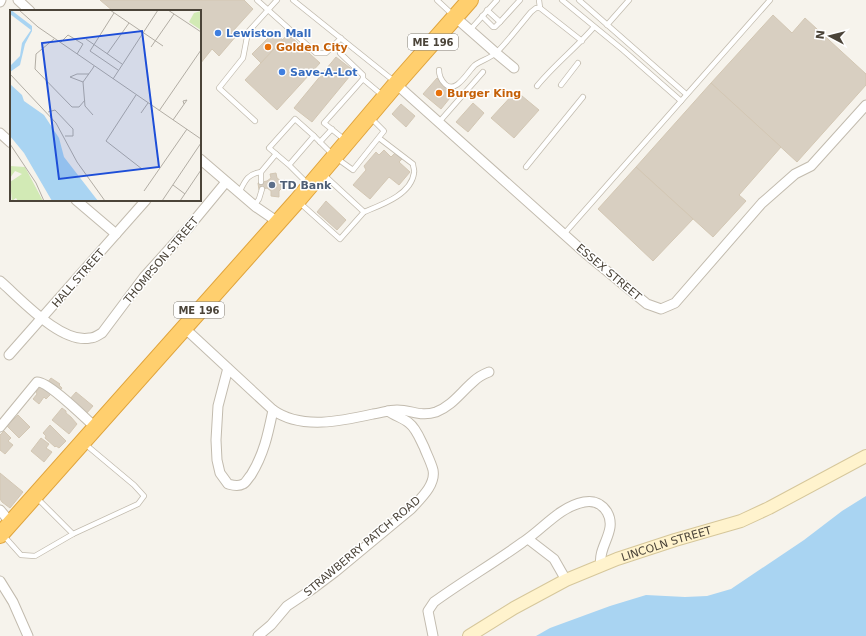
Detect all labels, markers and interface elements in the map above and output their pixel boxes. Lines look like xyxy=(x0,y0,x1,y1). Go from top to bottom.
inset map xyxy=(10,10,201,201)
north arrow xyxy=(810,16,850,56)
place label: Lewiston Mall xyxy=(226,27,311,40)
marker: Lewiston Mall xyxy=(213,28,223,38)
text: N xyxy=(814,29,828,40)
road number: ME 196 xyxy=(408,34,458,50)
place label: Golden City xyxy=(276,41,348,54)
marker: Golden City xyxy=(263,42,273,52)
place label: Save-A-Lot xyxy=(290,66,357,79)
marker: Save-A-Lot xyxy=(277,67,287,77)
place label: Burger King xyxy=(447,87,521,100)
marker: Burger King xyxy=(434,88,444,98)
place label: TD Bank xyxy=(280,179,332,192)
marker: TD Bank xyxy=(267,180,277,190)
street label: THOMPSON STREET xyxy=(121,214,202,307)
street label: ESSEX STREET xyxy=(574,241,644,304)
street label: HALL STREET xyxy=(49,246,108,310)
road number: ME 196 xyxy=(174,302,224,318)
street label: STRAWBERRY PATCH ROAD xyxy=(301,494,423,599)
street label: LINCOLN STREET xyxy=(620,524,713,564)

